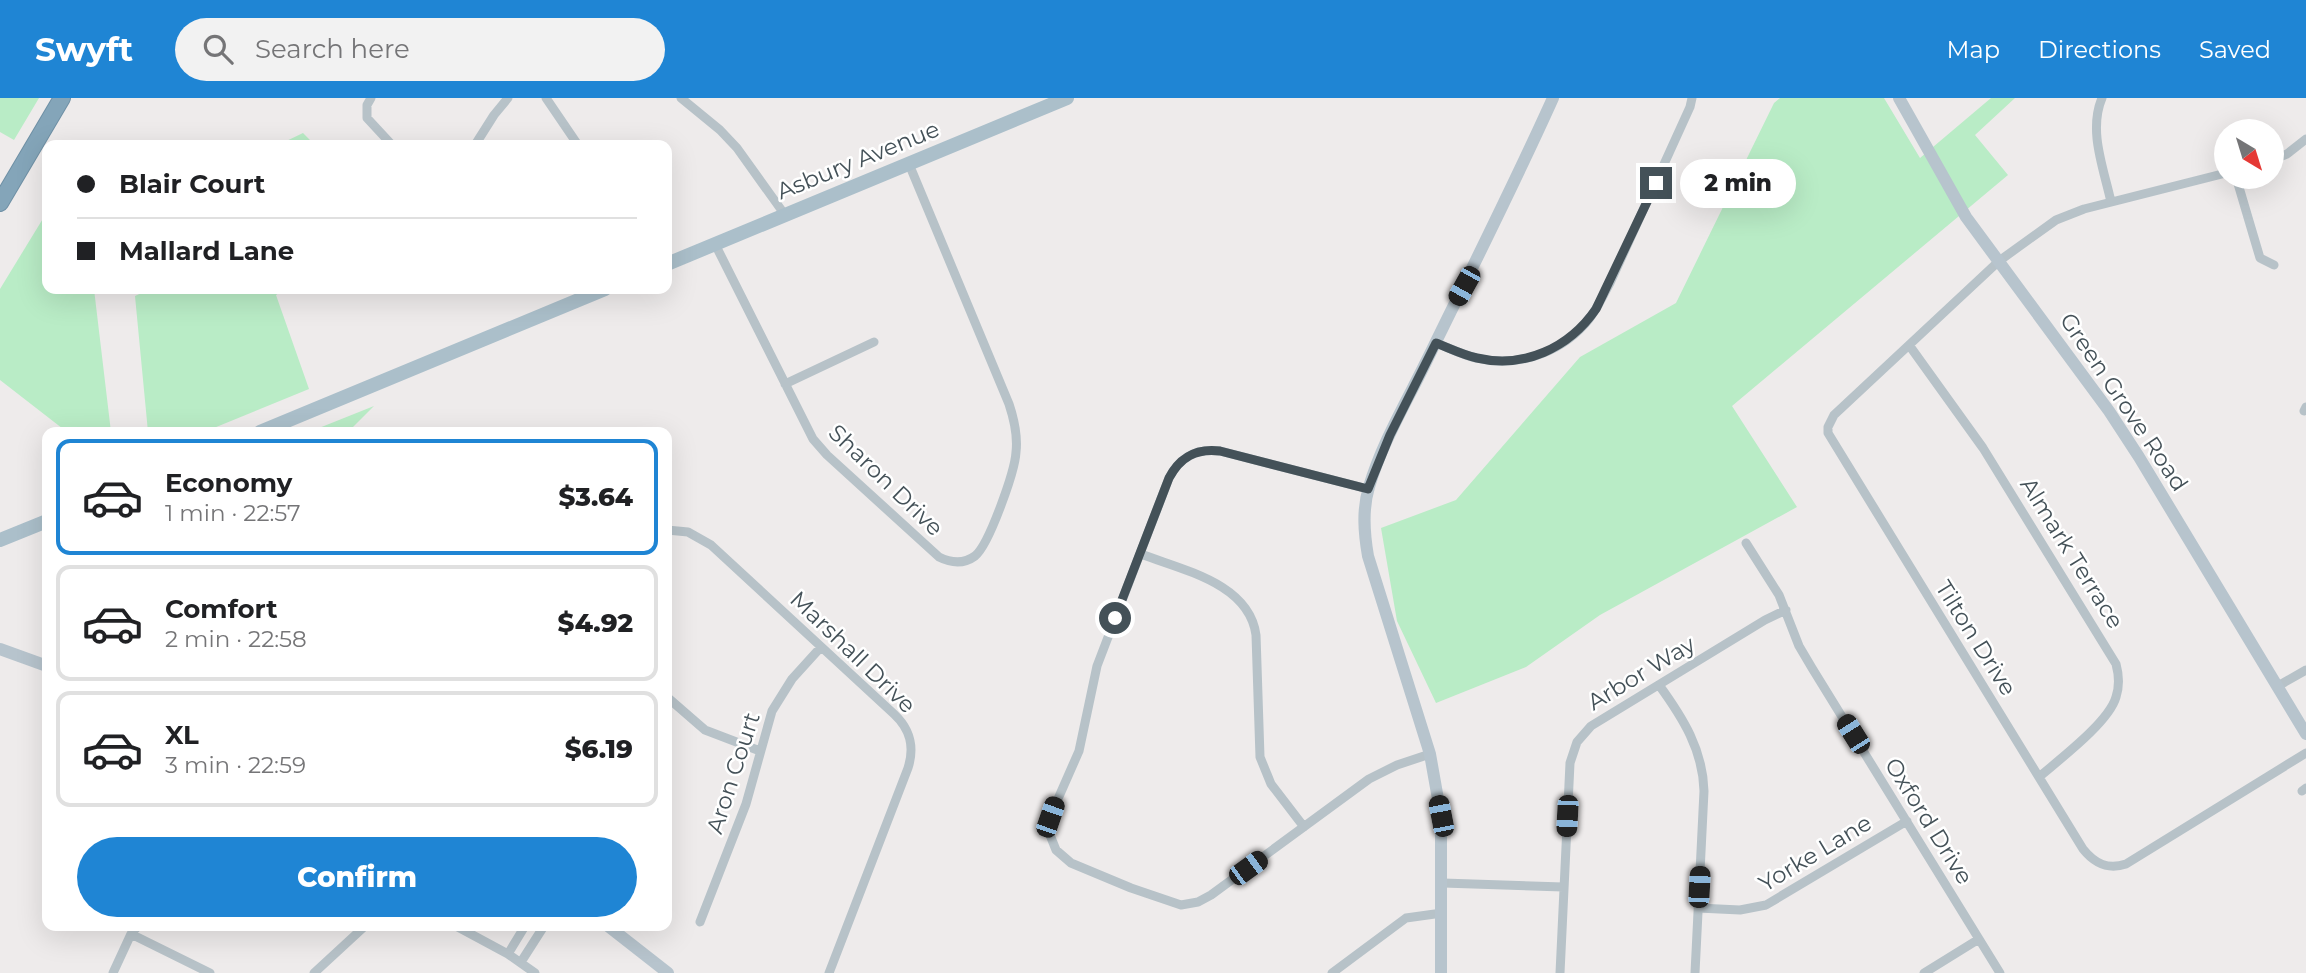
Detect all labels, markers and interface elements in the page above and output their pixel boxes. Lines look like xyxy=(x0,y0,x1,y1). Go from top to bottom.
search box xyxy=(175,18,665,81)
text: Swyft xyxy=(35,29,133,69)
icon: search xyxy=(199,30,237,68)
text: Search here xyxy=(255,33,410,65)
text: Map xyxy=(1947,35,2000,64)
text: Directions xyxy=(2038,35,2161,64)
text: Saved xyxy=(2199,35,2271,64)
street label: Asbury Avenue xyxy=(773,115,943,205)
north arrow xyxy=(2214,119,2284,189)
map controls xyxy=(2214,119,2284,189)
callout: 2 min xyxy=(1680,158,1796,208)
route end xyxy=(1640,167,1672,199)
text: Blair Court xyxy=(119,168,265,200)
text: 2 min xyxy=(1704,169,1772,197)
text: Mallard Lane xyxy=(119,235,294,267)
car xyxy=(1445,263,1484,309)
street label: Green Grove Road xyxy=(2054,308,2194,496)
street label: Sharon Drive xyxy=(823,418,949,542)
icon: car xyxy=(81,466,144,529)
text: Economy xyxy=(165,467,292,499)
street label: Almark Terrace xyxy=(2014,472,2130,634)
text: $3.64 xyxy=(558,481,633,513)
text: 1 min · 22:57 xyxy=(165,499,301,527)
street label: Tilton Drive xyxy=(1930,575,2022,701)
street label: Marshall Drive xyxy=(784,585,922,719)
icon: car xyxy=(81,592,144,655)
text: Comfort xyxy=(165,593,277,625)
route start xyxy=(1099,602,1131,634)
text: $4.92 xyxy=(558,607,633,639)
text: 2 min · 22:58 xyxy=(165,625,307,653)
street label: Arbor Way xyxy=(1582,630,1700,716)
street label: Aron Court xyxy=(700,709,766,837)
car xyxy=(1833,711,1874,757)
icon: car xyxy=(81,718,144,781)
text: XL xyxy=(165,719,199,751)
text: $6.19 xyxy=(565,733,633,765)
text: 3 min · 22:59 xyxy=(165,751,306,779)
street label: Oxford Drive xyxy=(1879,752,1979,890)
car xyxy=(1427,793,1456,839)
car xyxy=(1034,794,1067,840)
car xyxy=(1556,794,1579,838)
street label: Yorke Lane xyxy=(1754,808,1876,898)
button: Confirm xyxy=(77,837,637,917)
car xyxy=(1225,847,1272,889)
car xyxy=(1688,865,1711,909)

